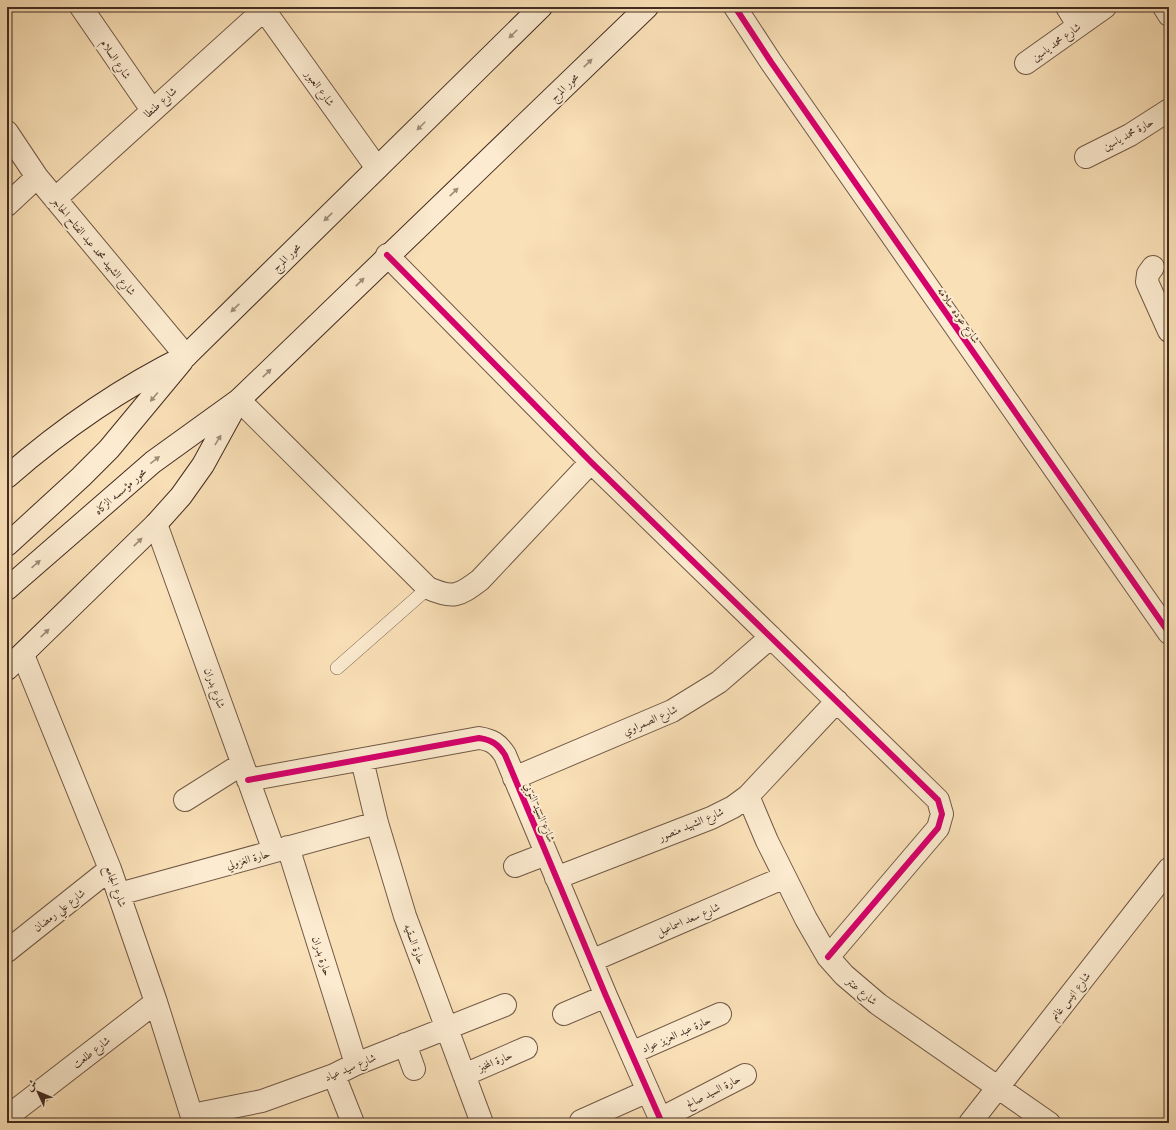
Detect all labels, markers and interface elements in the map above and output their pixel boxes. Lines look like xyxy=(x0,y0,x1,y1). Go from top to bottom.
street label: شارع محمد ياسين xyxy=(1029,19,1085,67)
one-way arrow xyxy=(508,29,518,39)
street label: شارع السلام xyxy=(95,36,134,83)
one-way arrow xyxy=(583,59,593,68)
street label: شارع العبور xyxy=(299,66,338,111)
street label: محور المرج xyxy=(547,70,585,107)
street label: شارع طنطا xyxy=(141,84,181,123)
street label: حارة محمد ياسين xyxy=(1100,114,1156,154)
one-way arrow xyxy=(416,121,425,130)
one-way arrow xyxy=(449,187,459,197)
street label: شارع الشهيد محمد عبد الفتاح الحاجر xyxy=(45,193,139,301)
one-way arrow xyxy=(323,212,333,222)
street label: محور المرج xyxy=(269,240,307,277)
one-way arrow xyxy=(355,277,365,287)
street label: شارع عوده سلامه xyxy=(932,284,983,347)
one-way arrow xyxy=(230,303,240,313)
one-way arrow xyxy=(262,368,272,378)
one-way arrow xyxy=(149,392,158,403)
one-way arrow xyxy=(214,435,222,445)
one-way arrow xyxy=(150,456,161,465)
street label: محور مؤسسه الزكاه xyxy=(91,464,149,517)
one-way arrow xyxy=(133,537,143,547)
one-way arrow xyxy=(31,559,42,568)
one-way arrow xyxy=(40,628,50,638)
street label: شارع بدران xyxy=(198,666,229,711)
street label: شارع الصمراوي xyxy=(621,702,681,741)
street label: شارع السيد النوبي xyxy=(518,780,559,845)
street label: شارع الشهيد منصور xyxy=(655,804,727,847)
street label: حارة الغزولي xyxy=(224,846,272,874)
street label: شارع الجامع xyxy=(99,863,130,910)
street label: شارع علي رمضان xyxy=(30,885,90,938)
street label: شارع سعد اسماعيل xyxy=(654,899,723,941)
street label: حارة السقيه xyxy=(401,922,429,967)
street label: حارة بدران xyxy=(309,934,335,978)
street label: شارع انيس غانم xyxy=(1047,969,1095,1025)
street label: شارع عنتر xyxy=(841,973,880,1010)
street label: حارة عبد العزيز عواد xyxy=(639,1012,713,1056)
street label: شارع طلعت xyxy=(69,1033,115,1073)
street label: حارة المخبز xyxy=(475,1047,515,1075)
street label: شارع سيد عياد xyxy=(322,1050,379,1087)
street label: حارة السيد صالح xyxy=(683,1071,744,1113)
north arrow xyxy=(18,1072,58,1112)
text: ش xyxy=(22,1076,40,1094)

